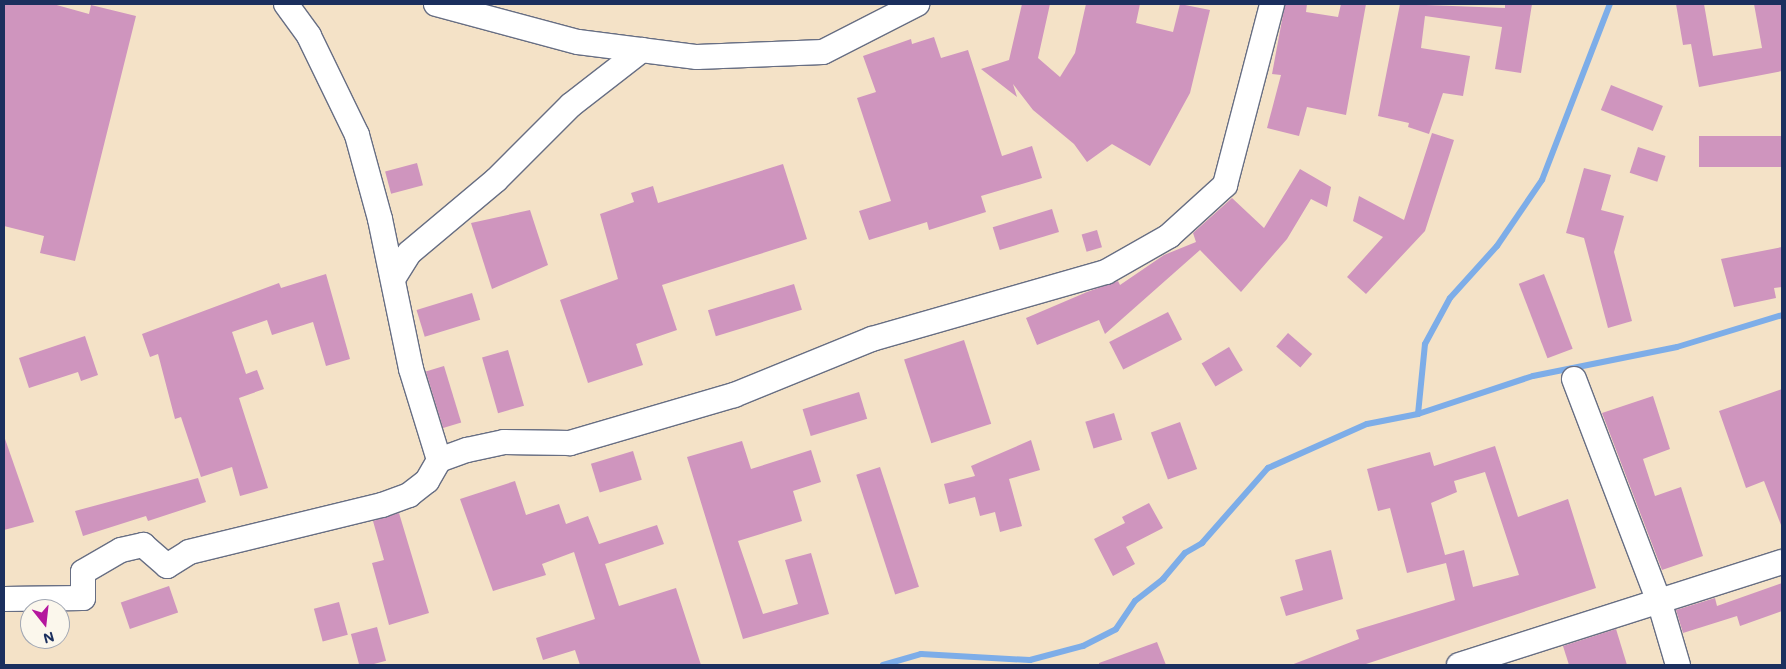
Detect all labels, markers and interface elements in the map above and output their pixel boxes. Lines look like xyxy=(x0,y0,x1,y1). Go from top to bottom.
north arrow xyxy=(20,599,70,649)
text: N xyxy=(41,627,57,649)

